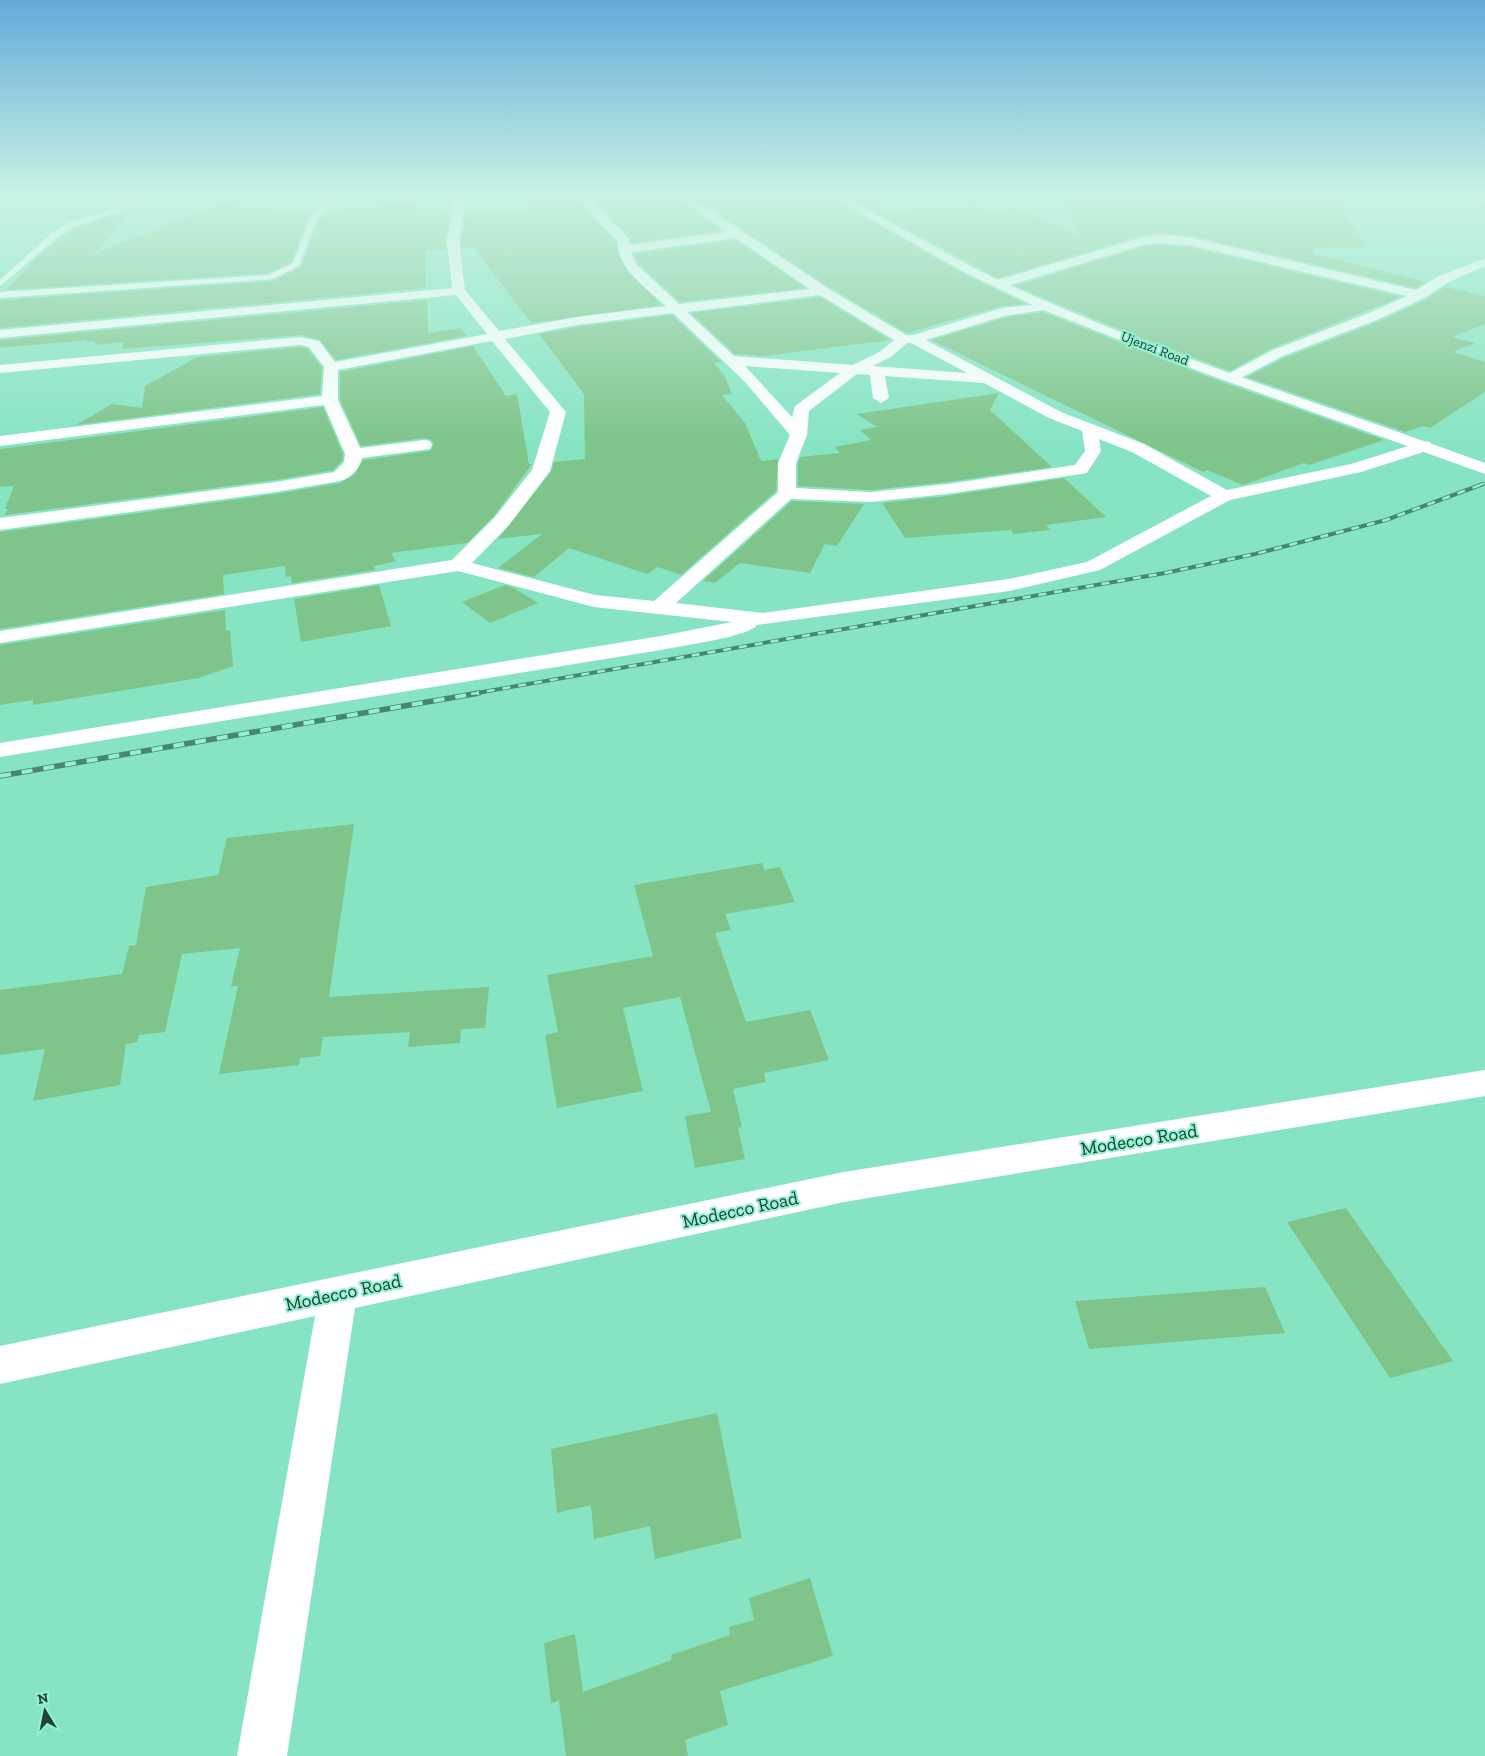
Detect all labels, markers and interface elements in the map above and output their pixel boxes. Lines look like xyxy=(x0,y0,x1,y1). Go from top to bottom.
street label: Ujenzi Road xyxy=(1118,328,1192,369)
street label: Modecco Road xyxy=(1079,1119,1200,1160)
street label: Modecco Road xyxy=(680,1186,801,1233)
street label: Modecco Road xyxy=(283,1269,404,1316)
north arrow xyxy=(20,1686,70,1736)
text: N xyxy=(36,1689,50,1708)

